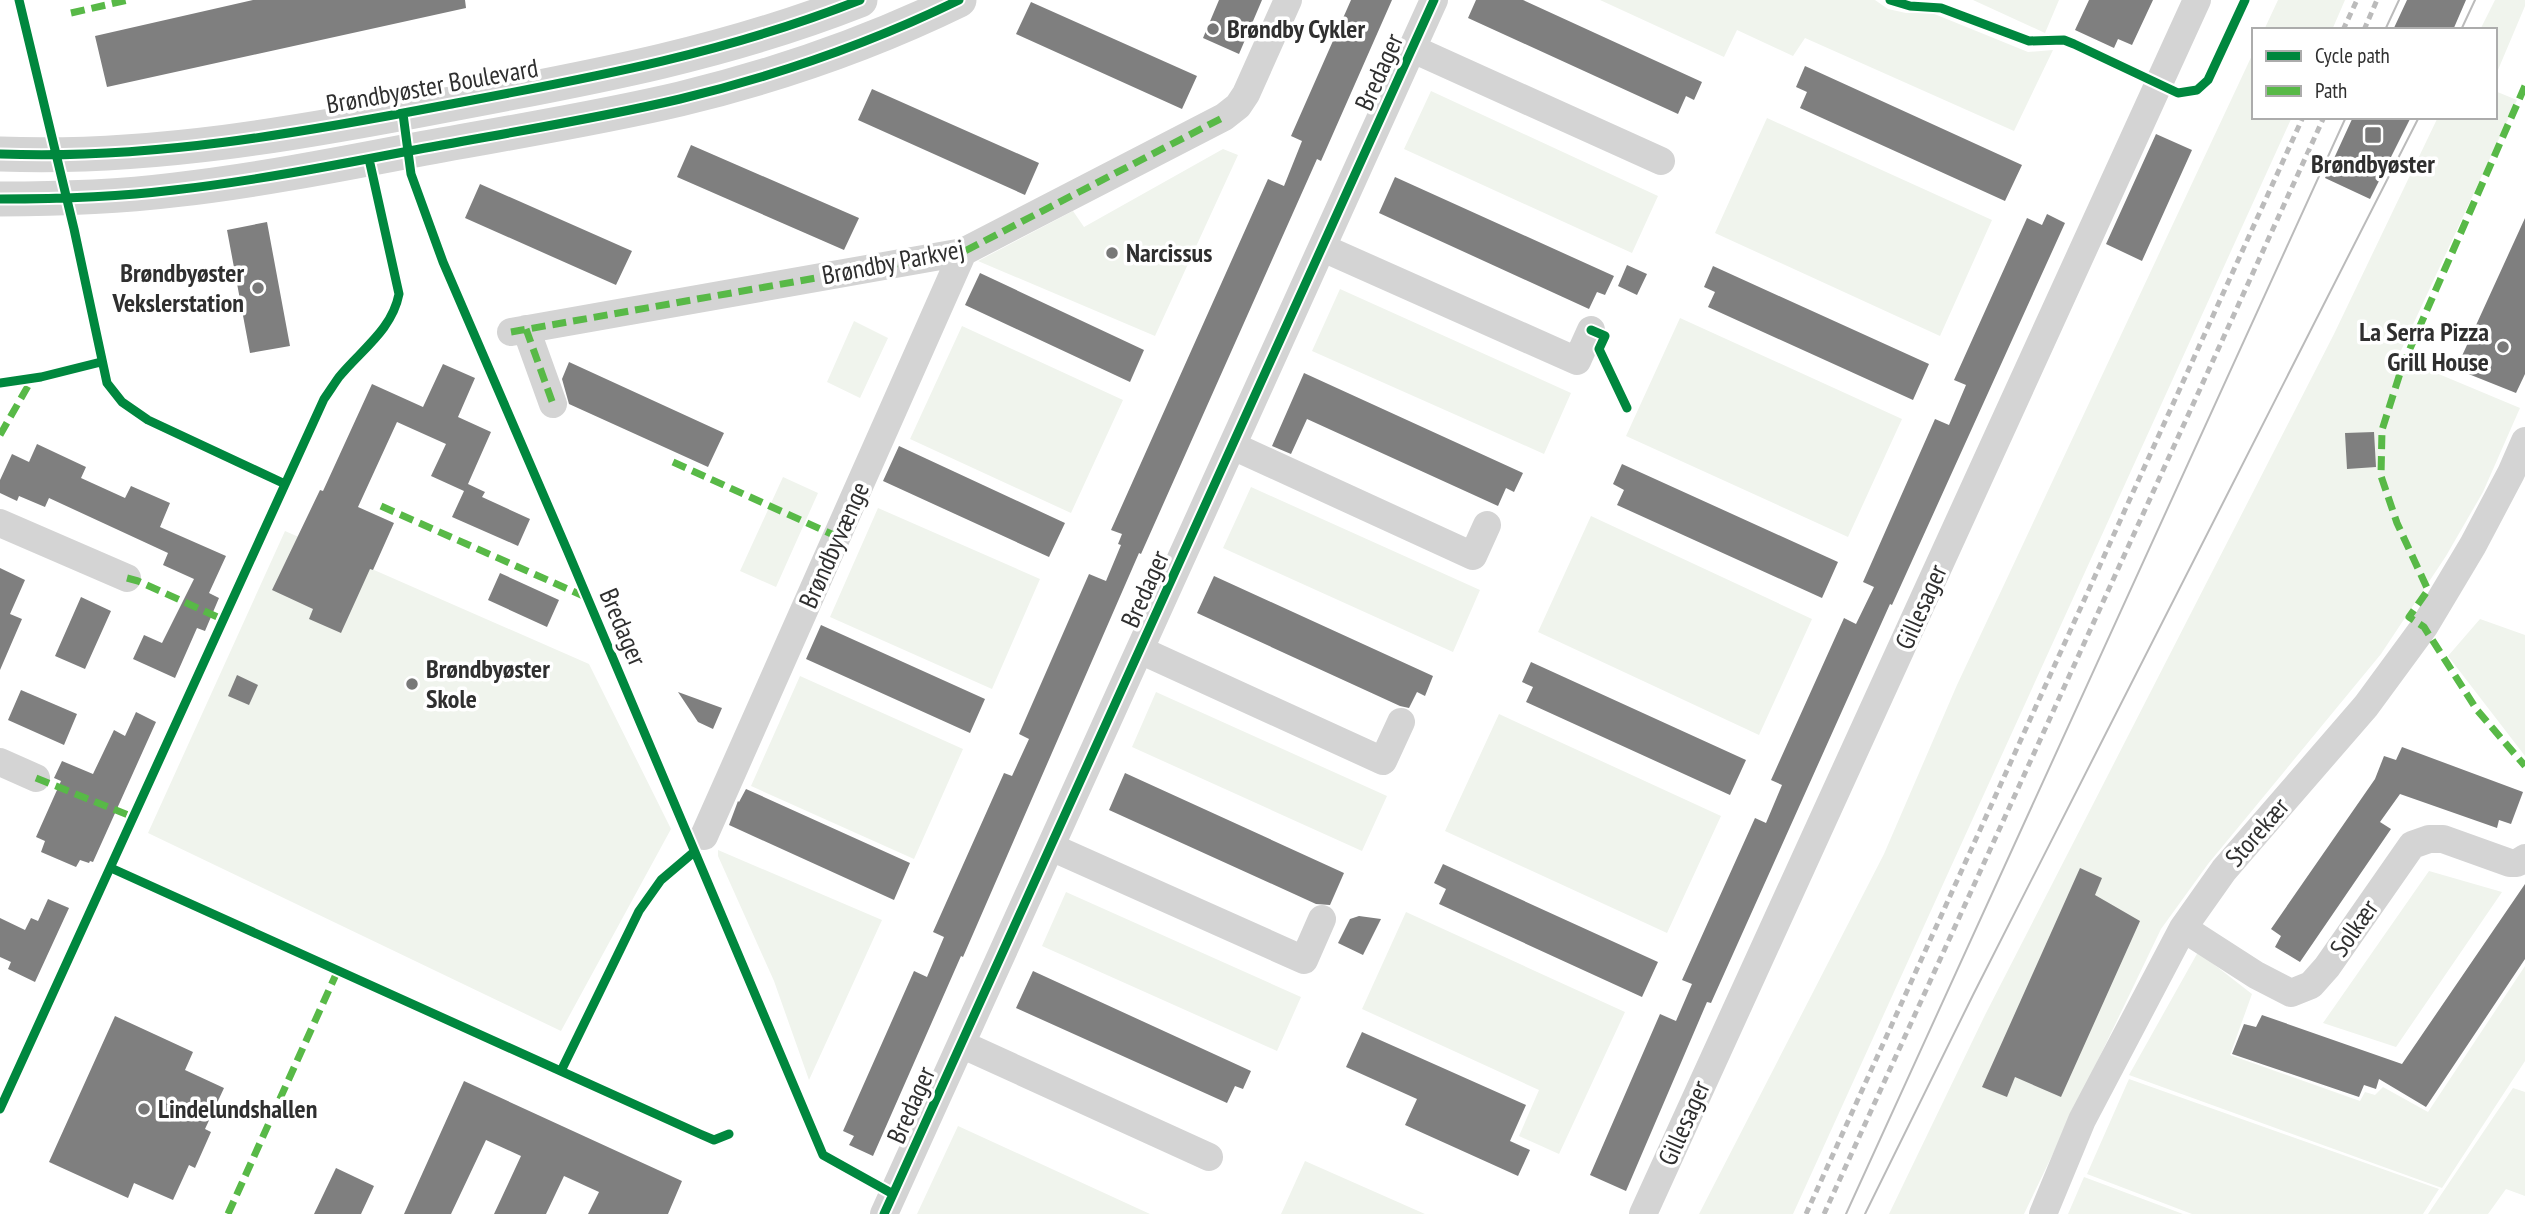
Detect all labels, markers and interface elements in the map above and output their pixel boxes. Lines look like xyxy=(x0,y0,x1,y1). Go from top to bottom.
place label: Brøndby Cykler xyxy=(1227,12,1365,45)
marker: Brøndby Cykler xyxy=(1205,21,1221,37)
street label: Bredager xyxy=(1347,28,1410,115)
legend xyxy=(2252,28,2497,119)
text: Cycle path xyxy=(2315,42,2390,69)
street label: Brøndbyøster Boulevard xyxy=(323,51,540,120)
text: Path xyxy=(2315,77,2347,104)
marker: Brøndbyøster xyxy=(2363,125,2383,145)
place label: Brøndbyøster xyxy=(2311,147,2435,180)
street label: Brøndby Parkvej xyxy=(819,232,967,291)
place label: Narcissus xyxy=(1126,236,1212,269)
marker: Narcissus xyxy=(1104,245,1120,261)
place label: Brøndbyøster Vekslerstation xyxy=(111,256,244,319)
marker: Brøndbyøster Vekslerstation xyxy=(250,280,266,296)
place label: La Serra Pizza Grill House xyxy=(2359,315,2489,378)
marker: La Serra Pizza Grill House xyxy=(2495,339,2511,355)
street label: Brøndbyvænge xyxy=(791,477,876,613)
street label: Bredager xyxy=(1113,545,1176,632)
street label: Gillesager xyxy=(1887,559,1954,654)
street label: Bredager xyxy=(592,583,654,670)
place label: Brøndbyøster Skole xyxy=(426,652,550,715)
marker: Brøndbyøster Skole xyxy=(404,676,420,692)
street label: Storekær xyxy=(2218,790,2296,873)
street label: Solkær xyxy=(2322,893,2385,963)
street label: Bredager xyxy=(879,1061,942,1148)
street label: Gillesager xyxy=(1650,1075,1717,1170)
place label: Lindelundshallen xyxy=(158,1092,317,1125)
marker: Lindelundshallen xyxy=(136,1101,152,1117)

